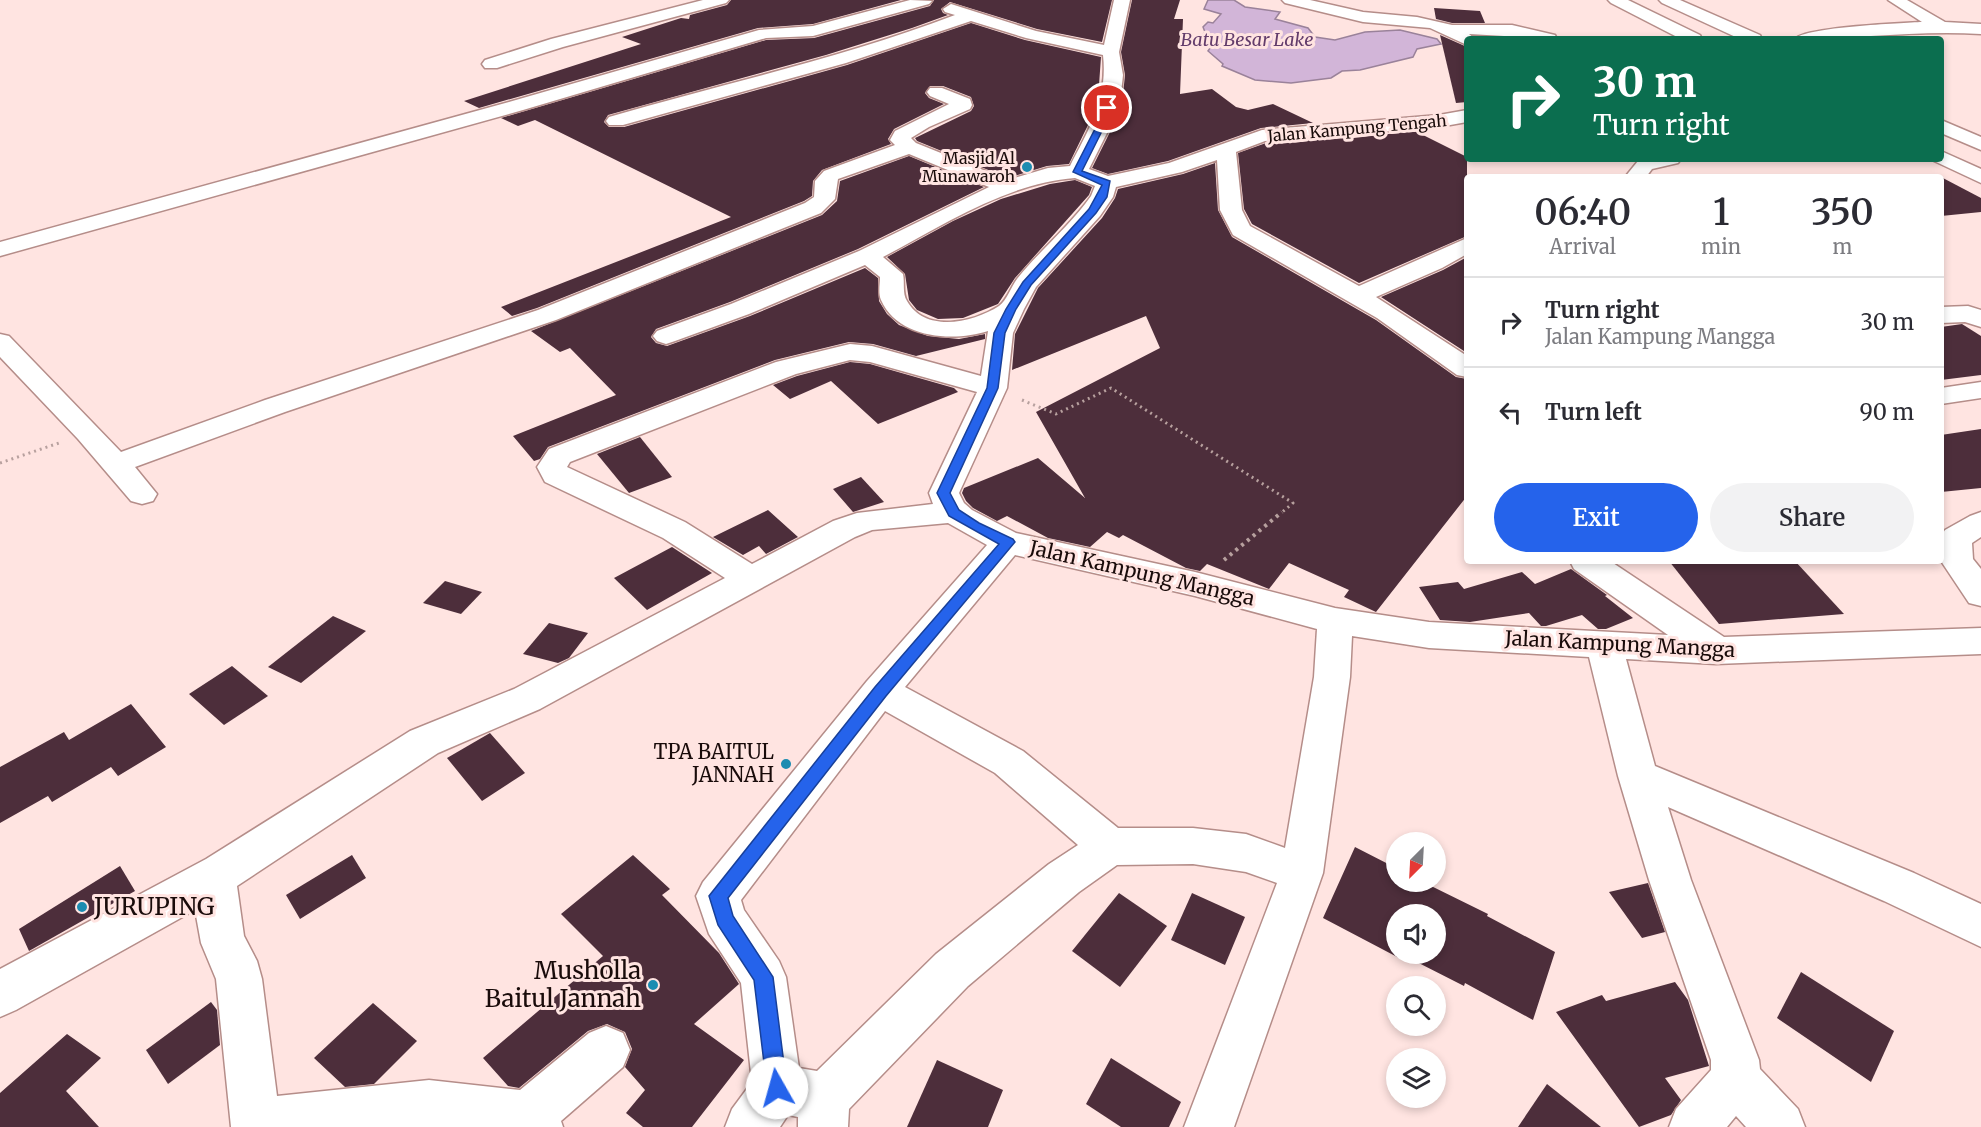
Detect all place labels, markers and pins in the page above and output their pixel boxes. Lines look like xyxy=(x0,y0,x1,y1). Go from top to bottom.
pin xyxy=(1081,82,1132,133)
place label: Masjid Al Munawaroh xyxy=(922,148,1015,186)
marker: Masjid Al Munawaroh xyxy=(1020,160,1034,174)
place label: TPA BAITUL JANNAH xyxy=(654,739,775,787)
marker: TPA BAITUL JANNAH xyxy=(779,757,793,771)
place label: JURUPING xyxy=(93,891,215,922)
marker: JURUPING xyxy=(75,900,89,914)
place label: Musholla Baitul Jannah xyxy=(485,955,641,1014)
marker: Musholla Baitul Jannah xyxy=(646,978,660,992)

